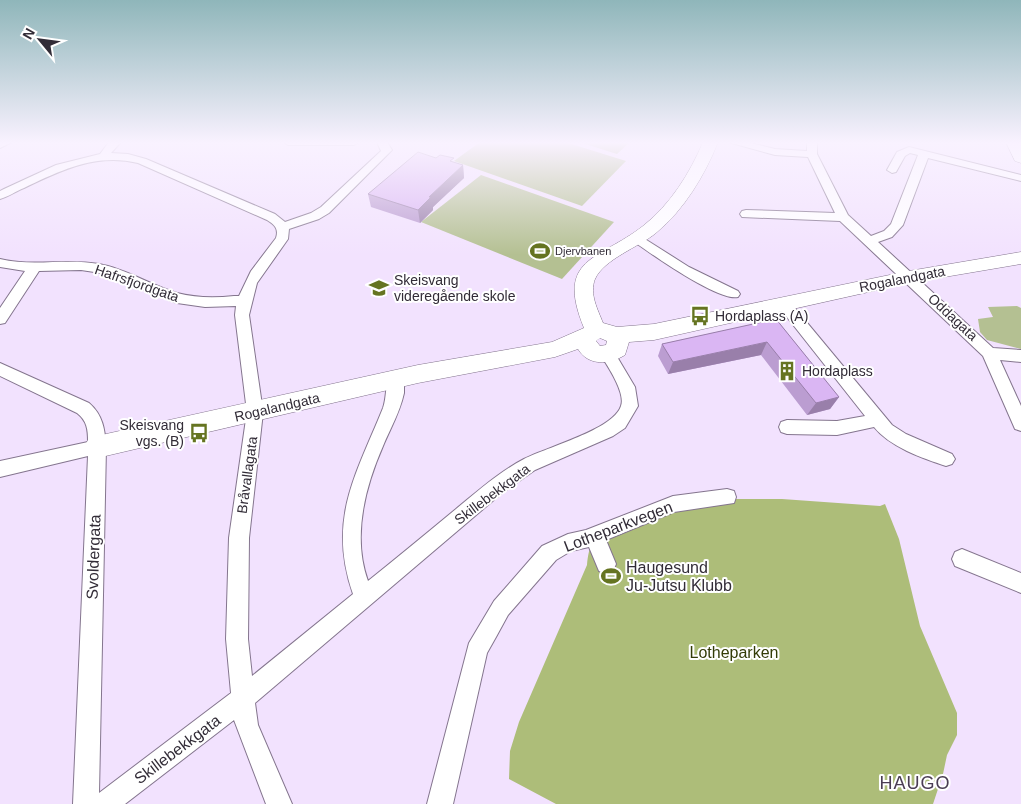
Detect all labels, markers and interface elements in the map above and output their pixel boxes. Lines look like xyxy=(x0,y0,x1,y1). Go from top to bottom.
north arrow xyxy=(15,15,65,65)
text: N xyxy=(19,25,38,42)
sports icon: Djervbanen xyxy=(529,240,551,262)
place label: Djervbanen xyxy=(555,245,611,257)
street label: Hafrsfjordgata xyxy=(93,261,181,305)
street label: Rogalandgata xyxy=(858,263,947,295)
place label: Skeisvang videregående skole xyxy=(394,272,516,304)
school or university icon: Skeisvang videregående skole xyxy=(368,277,390,299)
street label: Oddagata xyxy=(925,290,981,344)
bus stop icon: Hordaplass (A) xyxy=(689,305,711,327)
place label: Hordaplass (A) xyxy=(715,308,808,324)
building icon: Hordaplass xyxy=(776,360,798,382)
place label: Hordaplass xyxy=(802,363,873,379)
street label: Rogalandgata xyxy=(233,389,321,425)
place label: Skeisvang vgs. (B) xyxy=(119,417,184,449)
bus stop icon: Skeisvang vgs. (B) xyxy=(188,422,210,444)
street label: Bråvallagata xyxy=(234,435,260,515)
street label: Skillebekkgata xyxy=(451,460,533,528)
street label: Lotheparkvegen xyxy=(562,498,675,555)
street label: Svoldergata xyxy=(84,514,103,600)
place label: Haugesund Ju-Jutsu Klubb xyxy=(626,559,732,594)
sports icon: Haugesund Ju-Jutsu Klubb xyxy=(600,565,622,587)
park label: Lotheparken xyxy=(690,644,778,661)
street label: Skillebekkgata xyxy=(131,712,224,787)
district label: HAUGO xyxy=(879,773,951,793)

